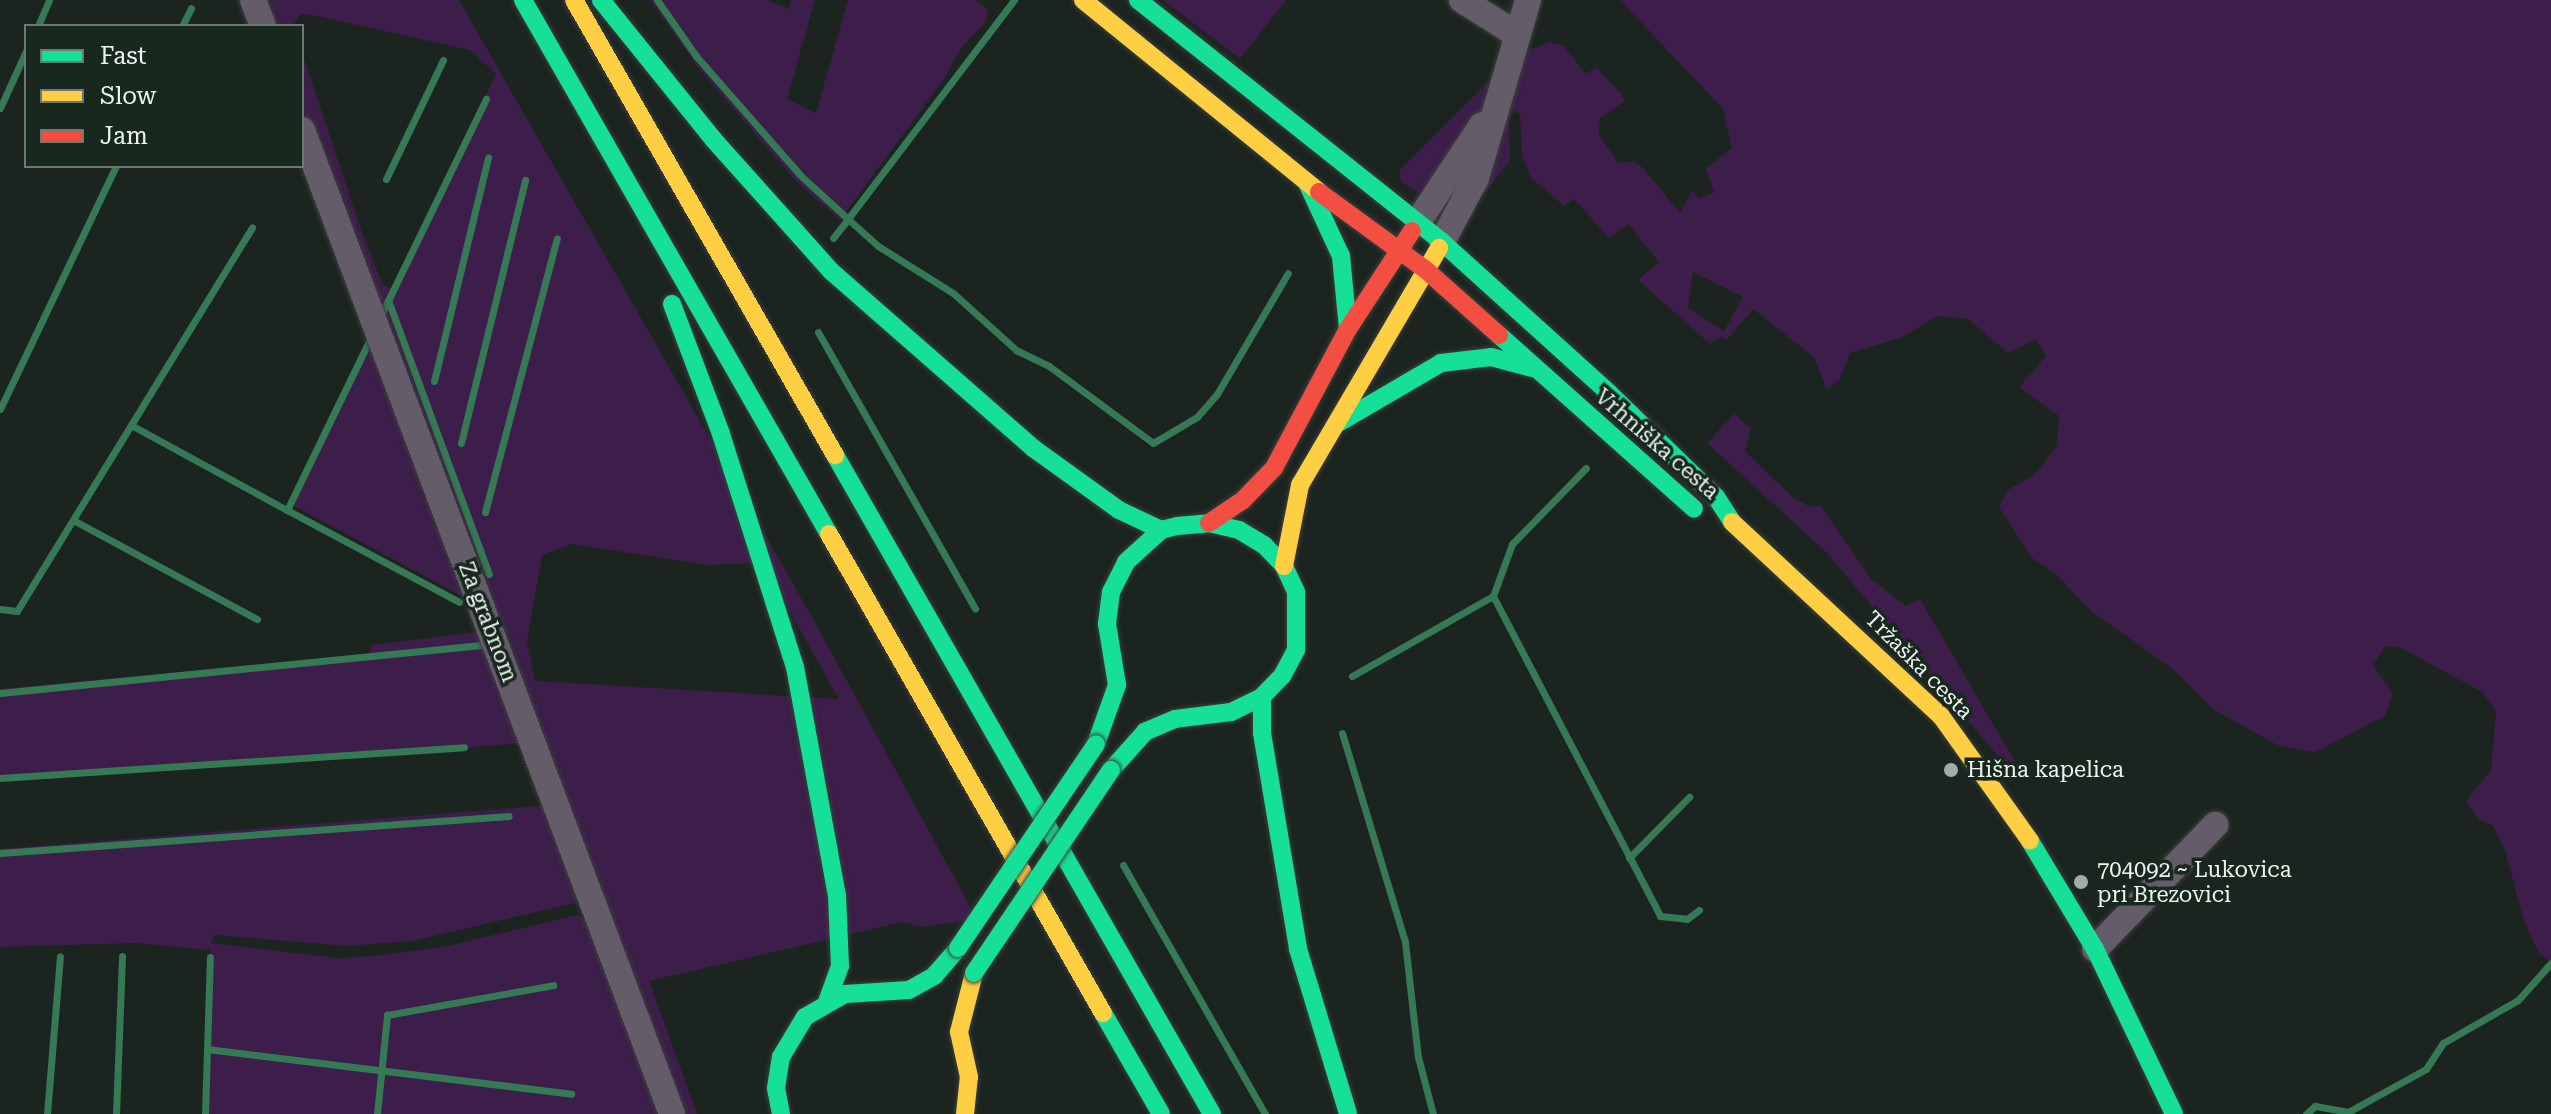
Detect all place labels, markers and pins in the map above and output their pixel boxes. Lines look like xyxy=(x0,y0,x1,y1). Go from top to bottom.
place label: Hišna kapelica xyxy=(1967,757,2124,783)
marker: Hišna kapelica xyxy=(1942,761,1960,779)
place label: 704092 ~ Lukovica pri Brezovici xyxy=(2097,856,2292,908)
marker: 704092 ~ Lukovica pri Brezovici xyxy=(2072,873,2090,891)

